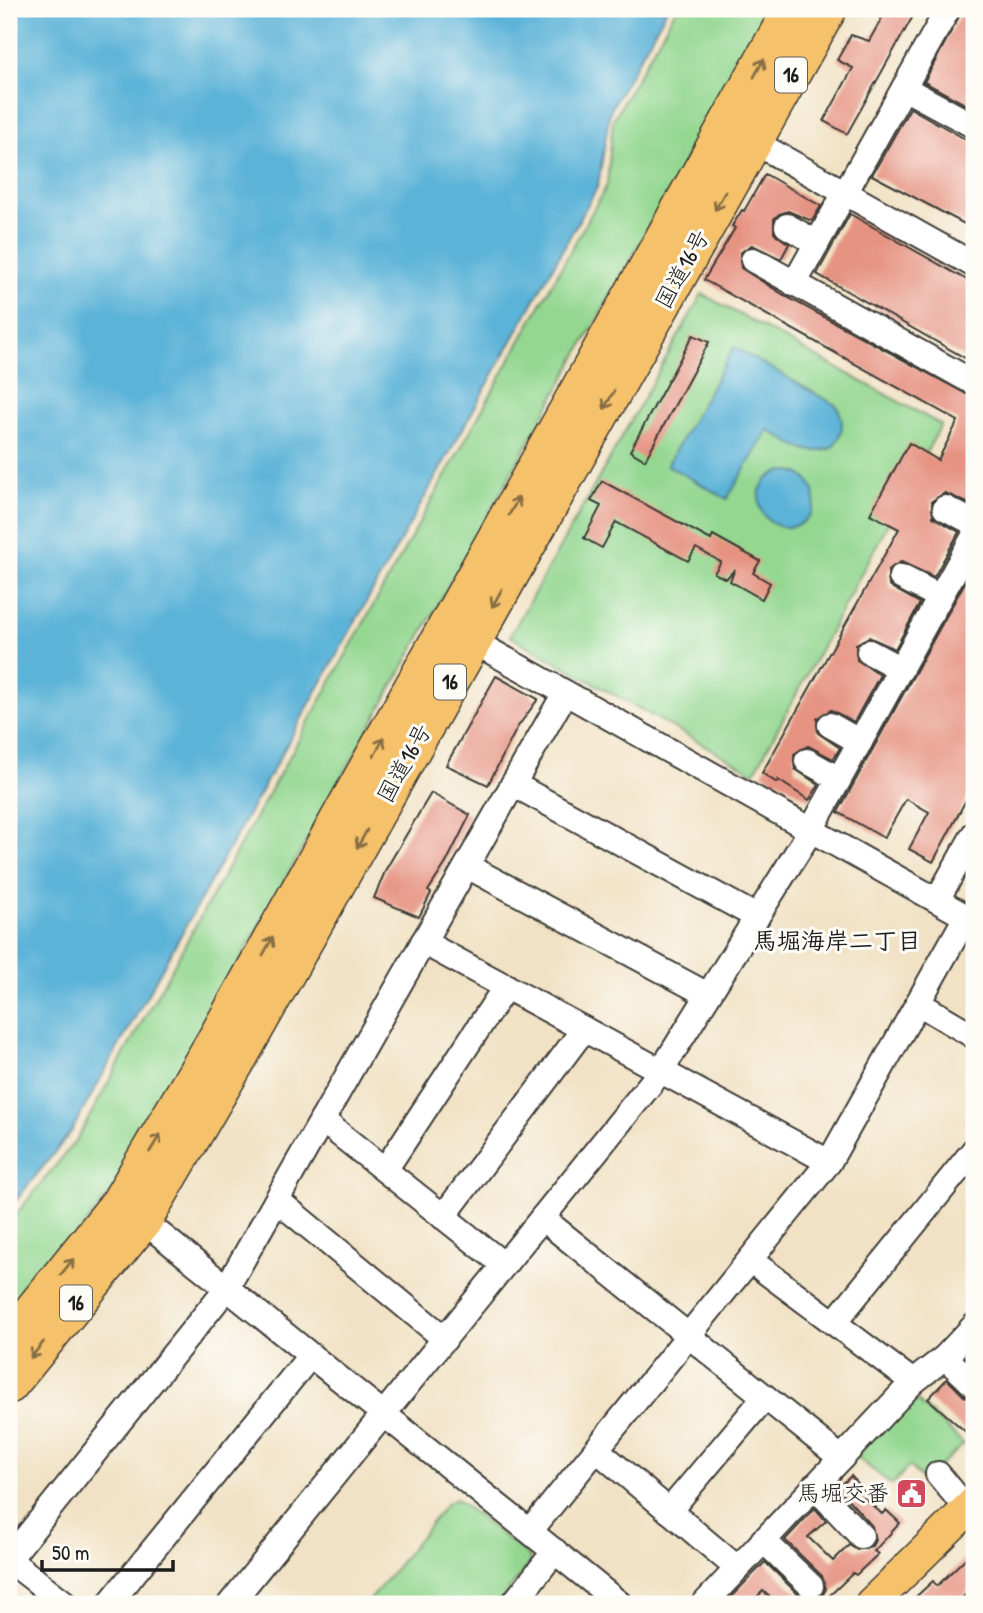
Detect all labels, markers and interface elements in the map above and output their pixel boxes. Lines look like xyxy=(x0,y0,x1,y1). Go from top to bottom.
road number: 16 xyxy=(775,57,807,92)
one-way arrow xyxy=(752,58,766,78)
one-way arrow xyxy=(713,191,727,211)
street label: 国道16号 xyxy=(647,223,716,314)
one-way arrow xyxy=(602,389,616,409)
one-way arrow xyxy=(508,496,521,517)
one-way arrow xyxy=(490,587,503,608)
road number: 16 xyxy=(434,664,466,700)
street label: 国道16号 xyxy=(369,717,438,808)
one-way arrow xyxy=(372,738,386,758)
one-way arrow xyxy=(355,828,369,848)
district label: 馬堀海岸二丁目 xyxy=(753,924,921,956)
one-way arrow xyxy=(262,936,276,957)
one-way arrow xyxy=(148,1133,162,1153)
one-way arrow xyxy=(59,1259,75,1277)
road number: 16 xyxy=(60,1286,92,1320)
one-way arrow xyxy=(30,1340,45,1358)
public building icon: 馬堀交番 xyxy=(895,1476,929,1510)
place label: 馬堀交番 xyxy=(797,1477,889,1508)
scale bar xyxy=(42,1529,173,1573)
text: 50 m xyxy=(52,1538,89,1567)

